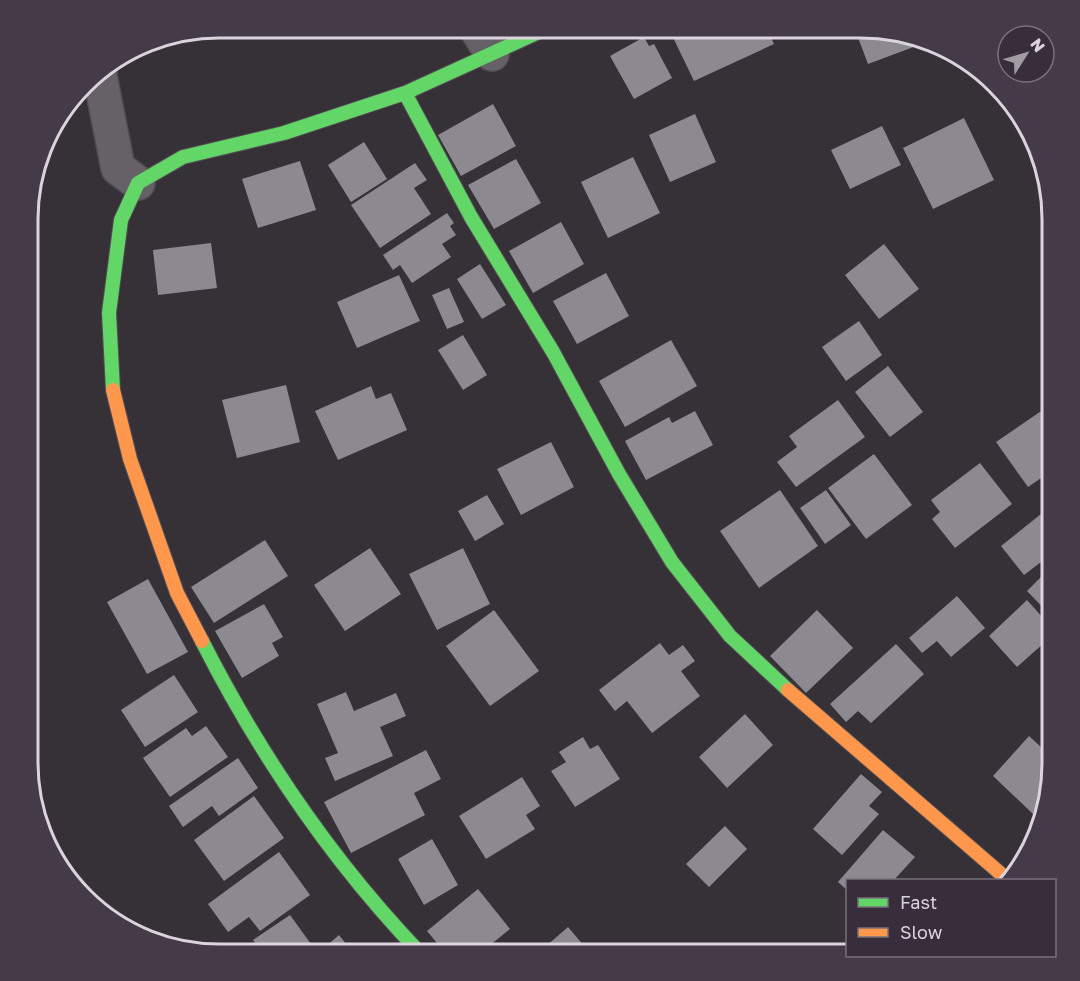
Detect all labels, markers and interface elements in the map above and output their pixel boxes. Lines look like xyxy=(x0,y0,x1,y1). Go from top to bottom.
north arrow xyxy=(996,24,1056,84)
text: N xyxy=(1026,34,1050,56)
legend xyxy=(846,879,1056,957)
text: Fast xyxy=(900,891,937,913)
text: Slow xyxy=(900,921,943,943)

